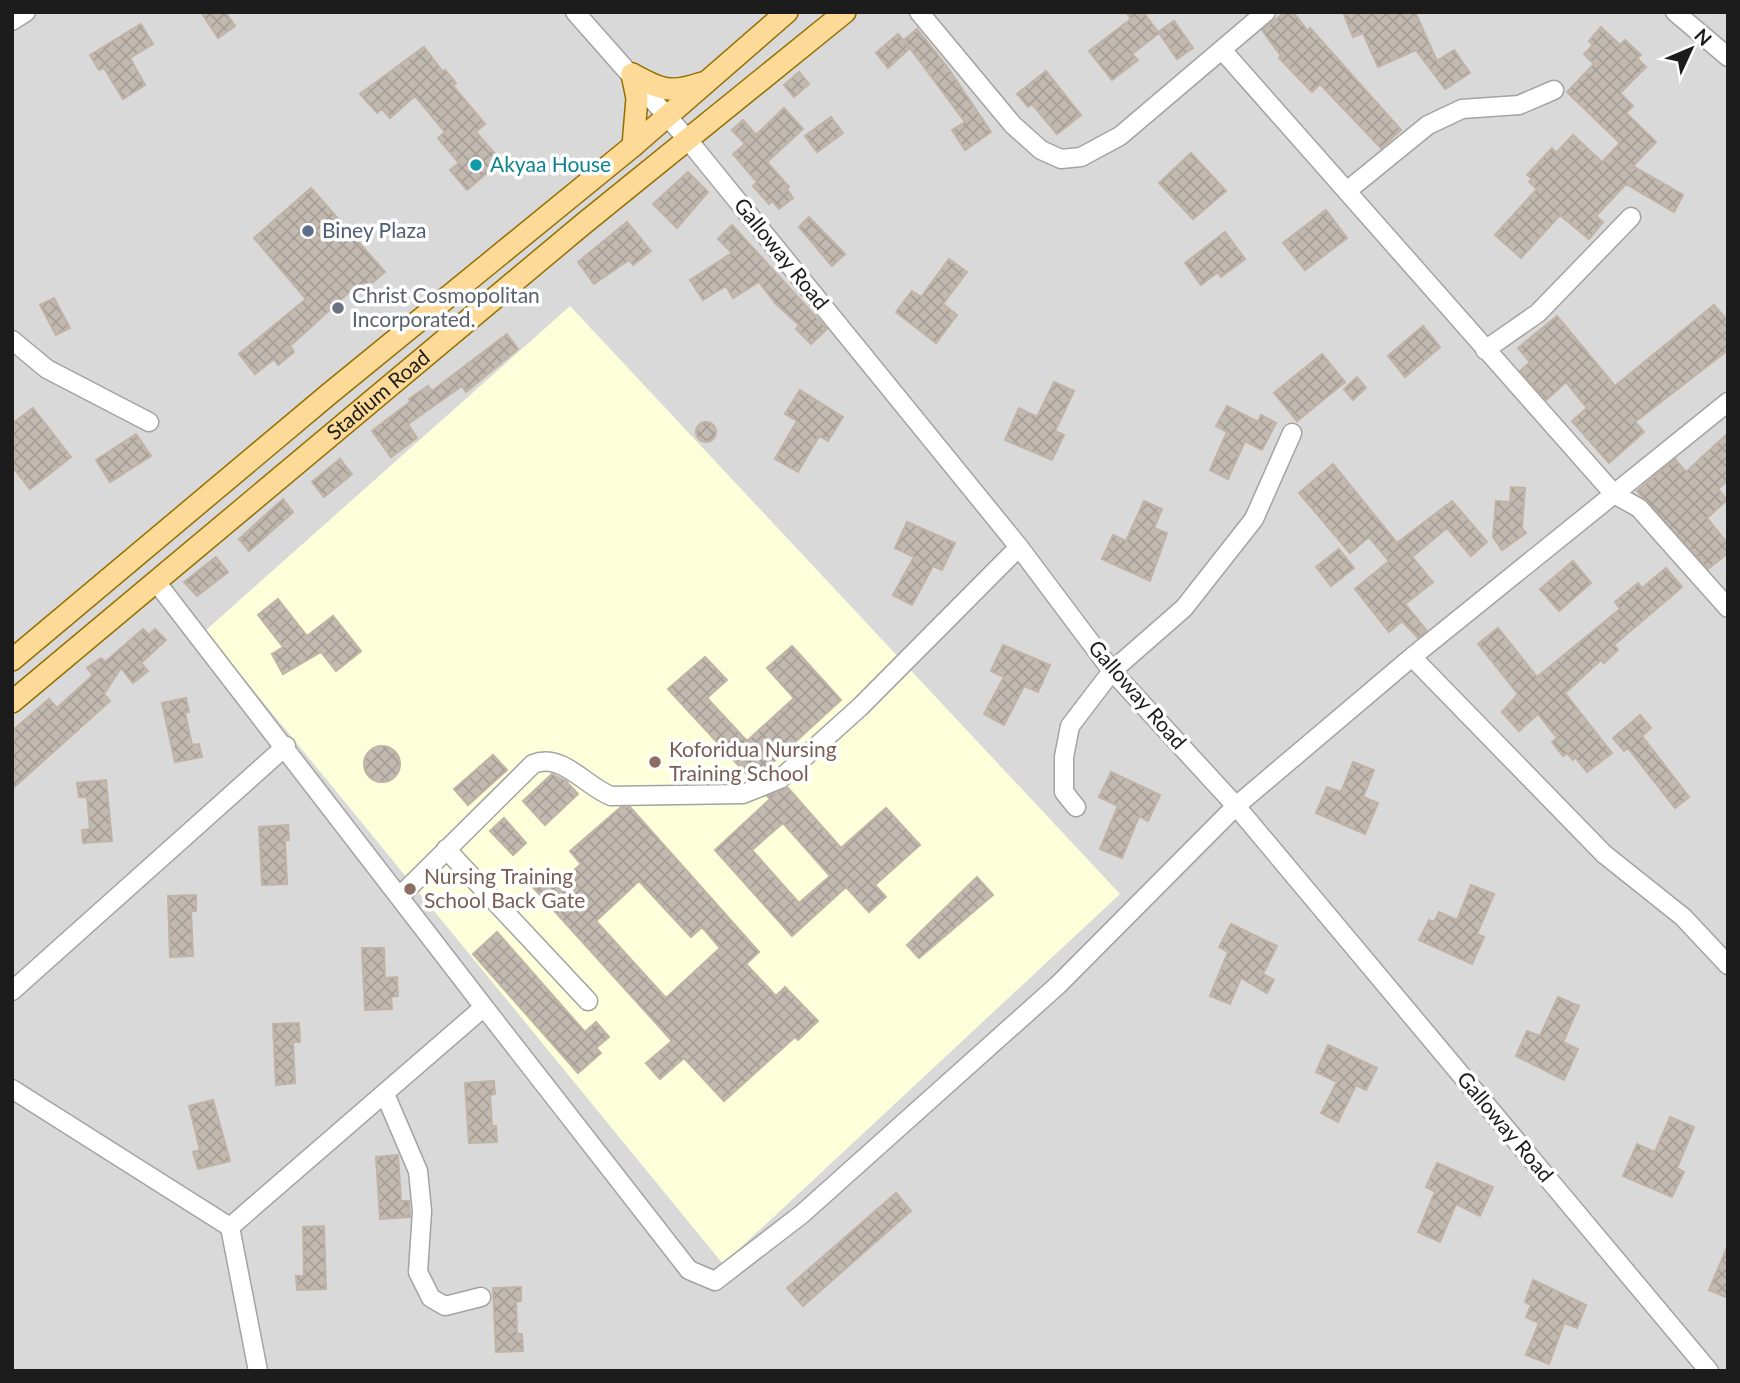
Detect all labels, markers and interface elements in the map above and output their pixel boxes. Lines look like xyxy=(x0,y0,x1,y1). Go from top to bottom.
north arrow xyxy=(1656,14,1726,84)
text: N xyxy=(1690,24,1717,50)
place label: Akyaa House xyxy=(490,151,611,176)
marker: Akyaa House xyxy=(468,157,484,173)
street label: Galloway Road xyxy=(730,192,835,314)
place label: Biney Plaza xyxy=(322,217,427,242)
marker: Biney Plaza xyxy=(300,223,316,239)
place label: Christ Cosmopolitan Incorporated. xyxy=(352,282,540,331)
marker: Christ Cosmopolitan Incorporated. xyxy=(330,300,346,316)
street label: Stadium Road xyxy=(321,344,434,444)
street label: Galloway Road xyxy=(1084,634,1192,754)
place label: Koforidua Nursing Training School xyxy=(669,736,837,785)
marker: Koforidua Nursing Training School xyxy=(647,754,663,770)
place label: Nursing Training School Back Gate xyxy=(424,863,585,912)
marker: Nursing Training School Back Gate xyxy=(402,881,418,897)
street label: Galloway Road xyxy=(1453,1066,1559,1186)

